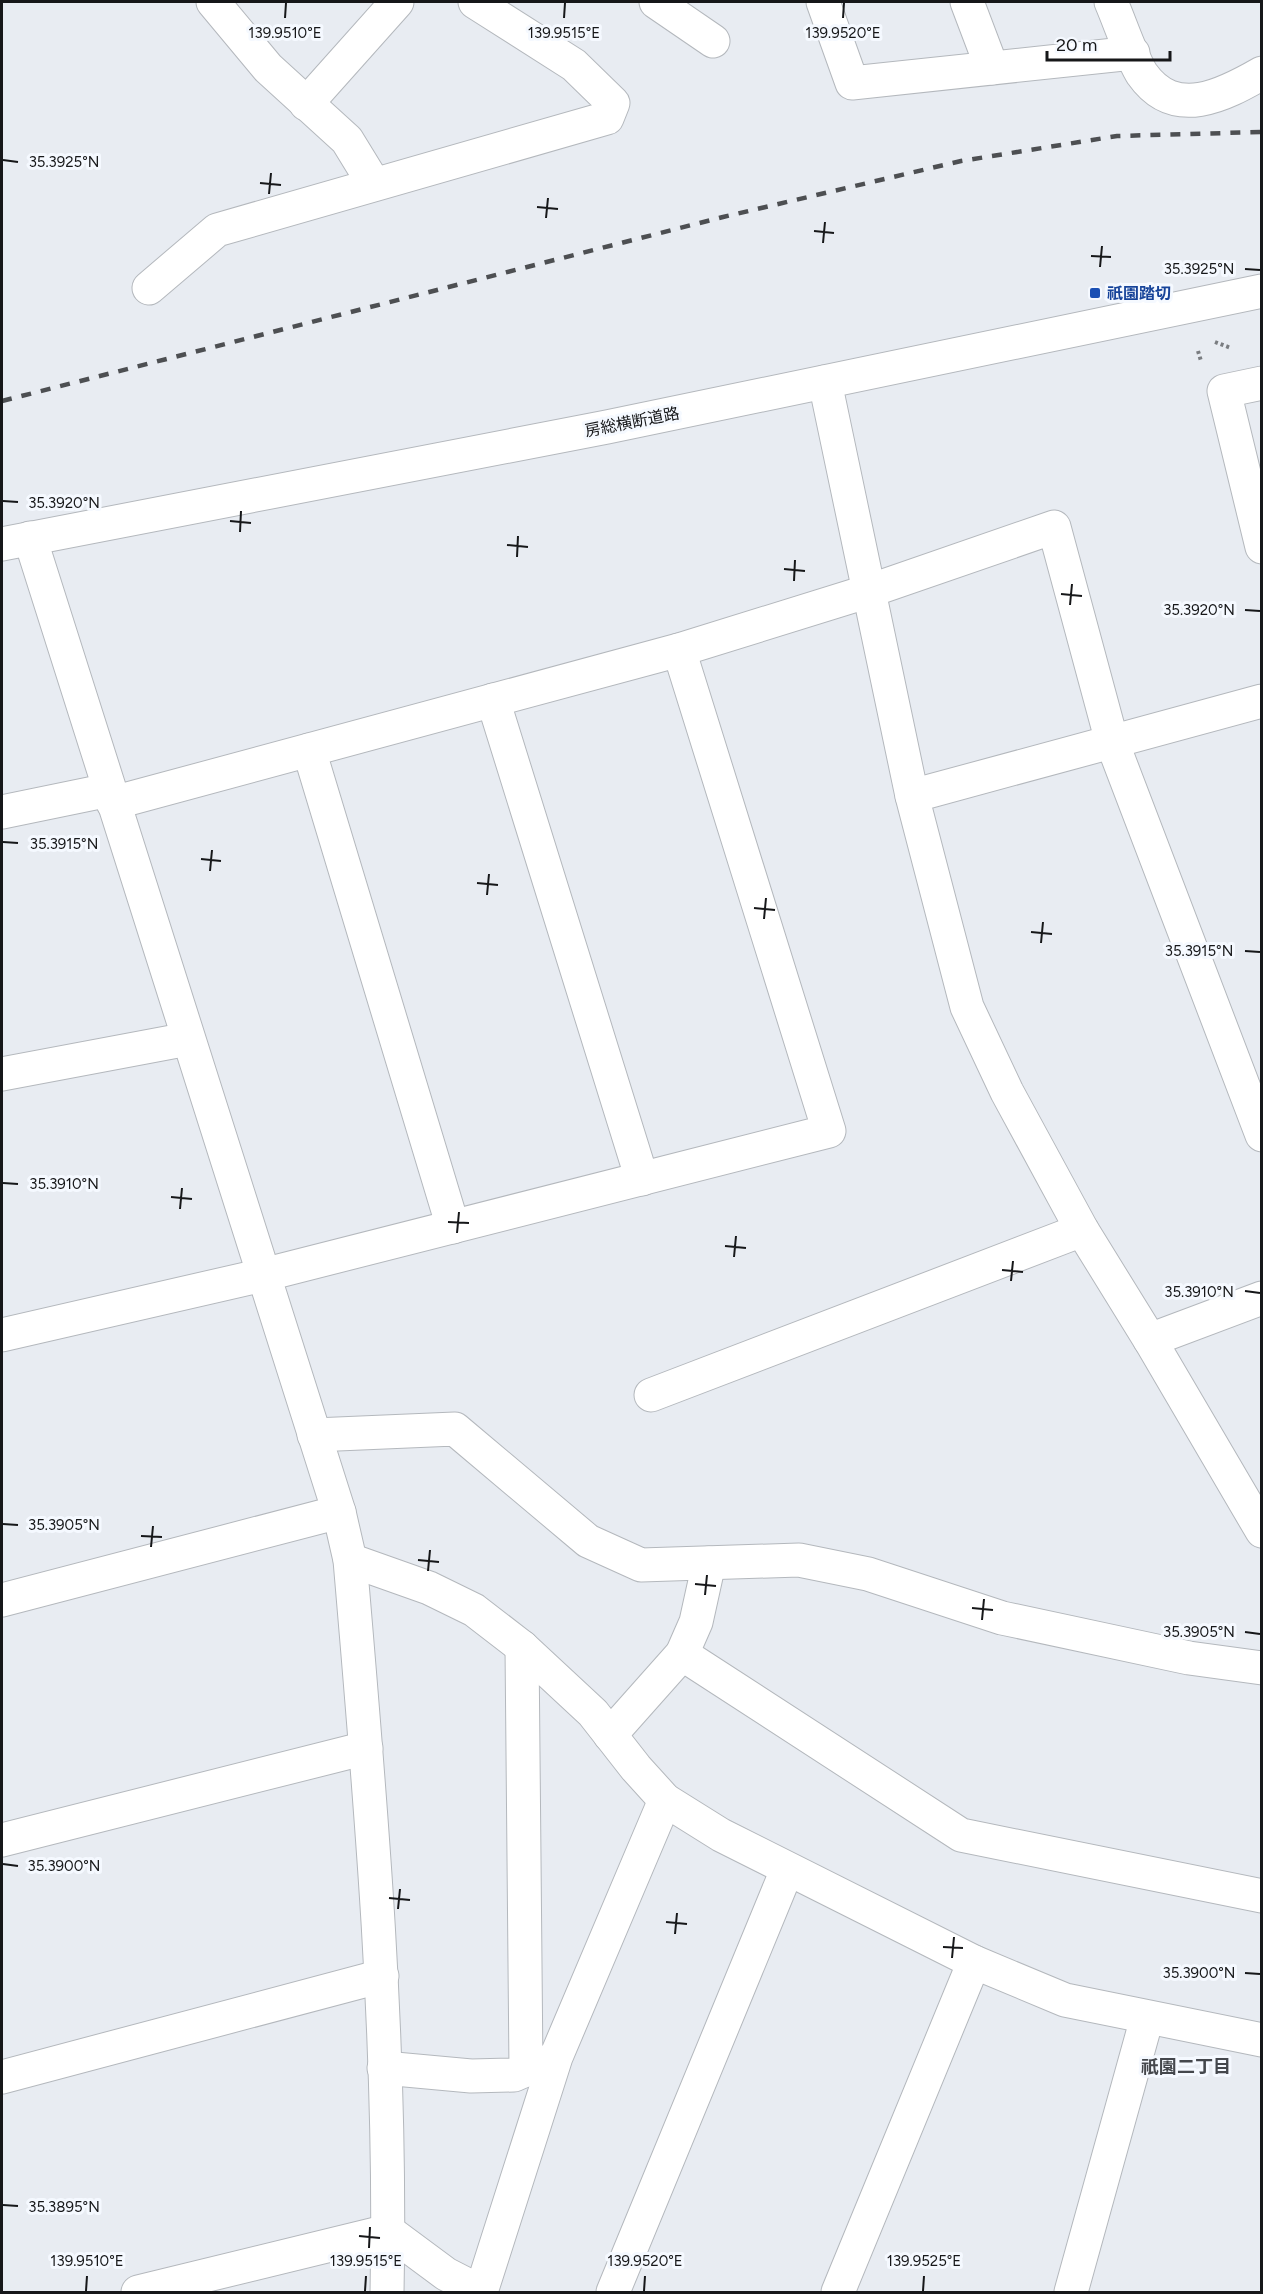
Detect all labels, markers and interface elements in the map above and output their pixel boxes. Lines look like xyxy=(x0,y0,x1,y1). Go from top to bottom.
text: 139.9510°E xyxy=(248,24,322,42)
text: 139.9515°E xyxy=(528,24,600,42)
text: 139.9520°E xyxy=(805,24,881,42)
scale bar xyxy=(1047,24,1170,62)
text: 20 m xyxy=(1056,34,1097,56)
text: 35.3925°N xyxy=(29,153,99,171)
text: 35.3925°N xyxy=(1164,260,1234,278)
place label: 祇園踏切 xyxy=(1107,284,1171,303)
marker: 祇園踏切 xyxy=(1088,286,1102,300)
street label: 房総横断道路 xyxy=(583,404,681,440)
text: 35.3920°N xyxy=(28,494,100,512)
text: 35.3920°N xyxy=(1163,601,1235,619)
text: 35.3915°N xyxy=(30,835,98,853)
text: 35.3915°N xyxy=(1165,942,1233,960)
text: 35.3910°N xyxy=(29,1175,99,1193)
text: 35.3910°N xyxy=(1164,1283,1234,1301)
text: 35.3905°N xyxy=(28,1516,100,1534)
text: 35.3905°N xyxy=(1163,1623,1235,1641)
text: 35.3900°N xyxy=(28,1857,100,1875)
text: 35.3900°N xyxy=(1163,1964,1235,1982)
district label: 祇園二丁目 xyxy=(1141,2056,1231,2078)
text: 35.3895°N xyxy=(28,2198,100,2216)
text: 139.9510°E xyxy=(50,2252,124,2270)
text: 139.9515°E xyxy=(330,2252,402,2270)
text: 139.9520°E xyxy=(607,2252,683,2270)
text: 139.9525°E xyxy=(887,2252,961,2270)

